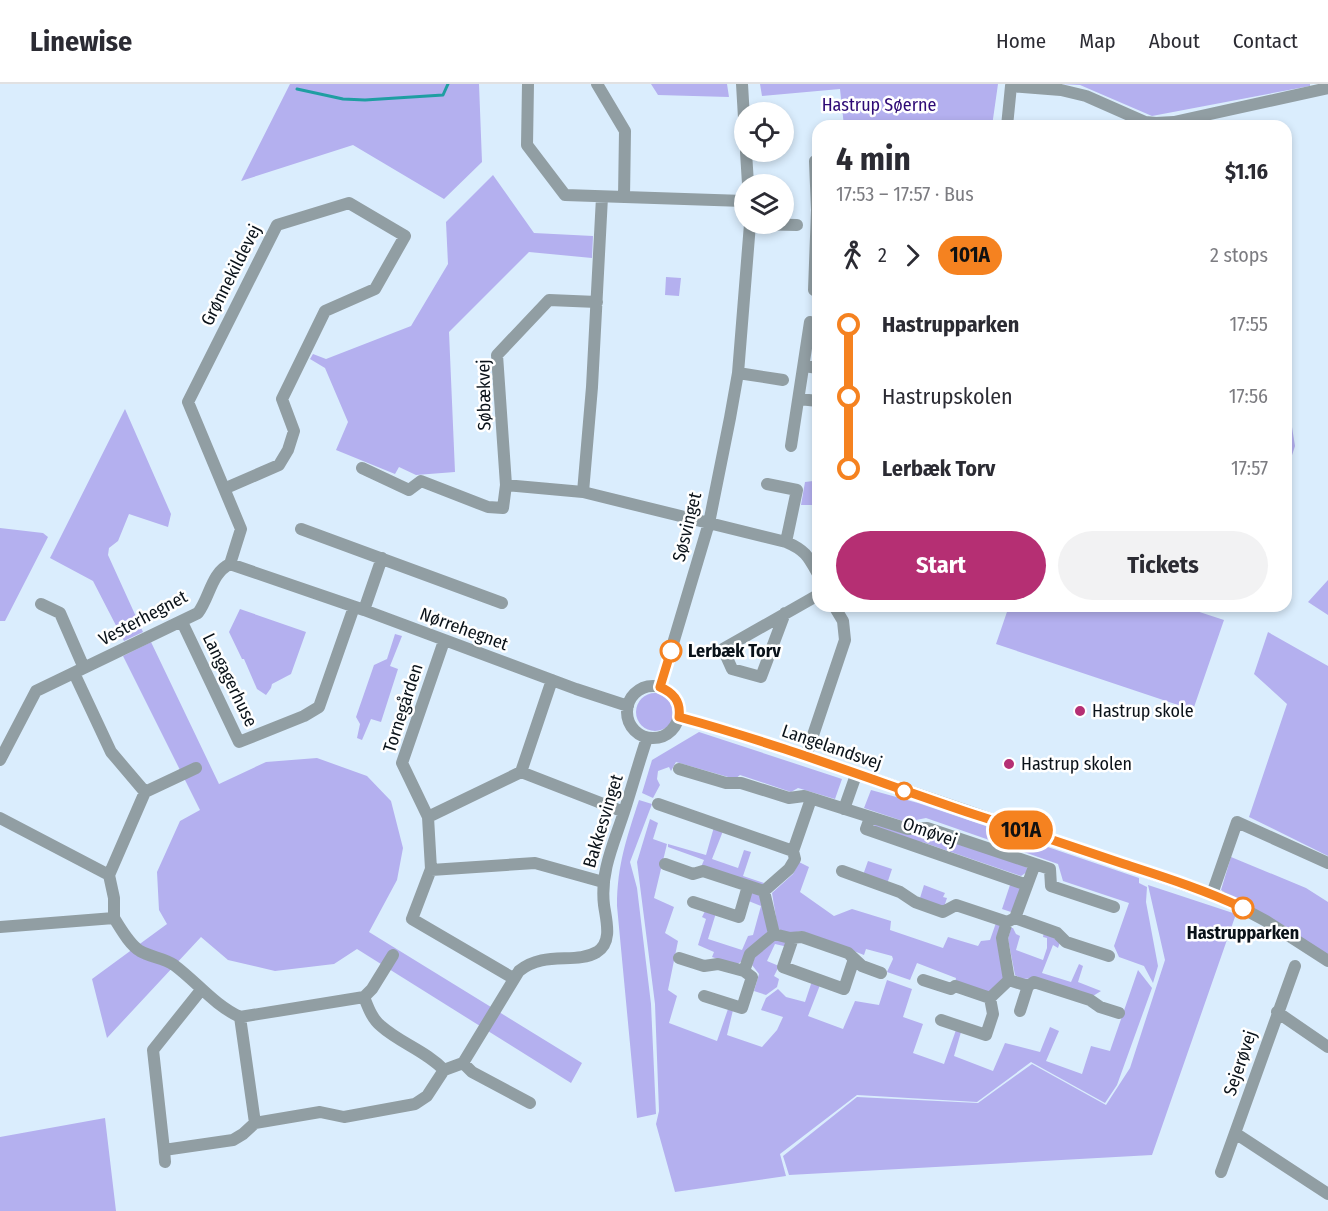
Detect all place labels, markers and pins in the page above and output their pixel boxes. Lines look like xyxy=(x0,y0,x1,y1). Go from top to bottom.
marker: Lerbæk Torv xyxy=(660,640,682,662)
place label: Lerbæk Torv xyxy=(688,640,781,662)
place label: Hastrup skole xyxy=(1092,700,1194,722)
marker: Hastrup skole xyxy=(1073,704,1087,718)
place label: Hastrup skolen xyxy=(1021,753,1132,775)
marker: Hastrup skolen xyxy=(1002,757,1016,771)
unlabelled marker xyxy=(895,782,913,800)
marker: Hastrupparken xyxy=(1232,897,1254,919)
place label: Hastrupparken xyxy=(1187,922,1299,944)

